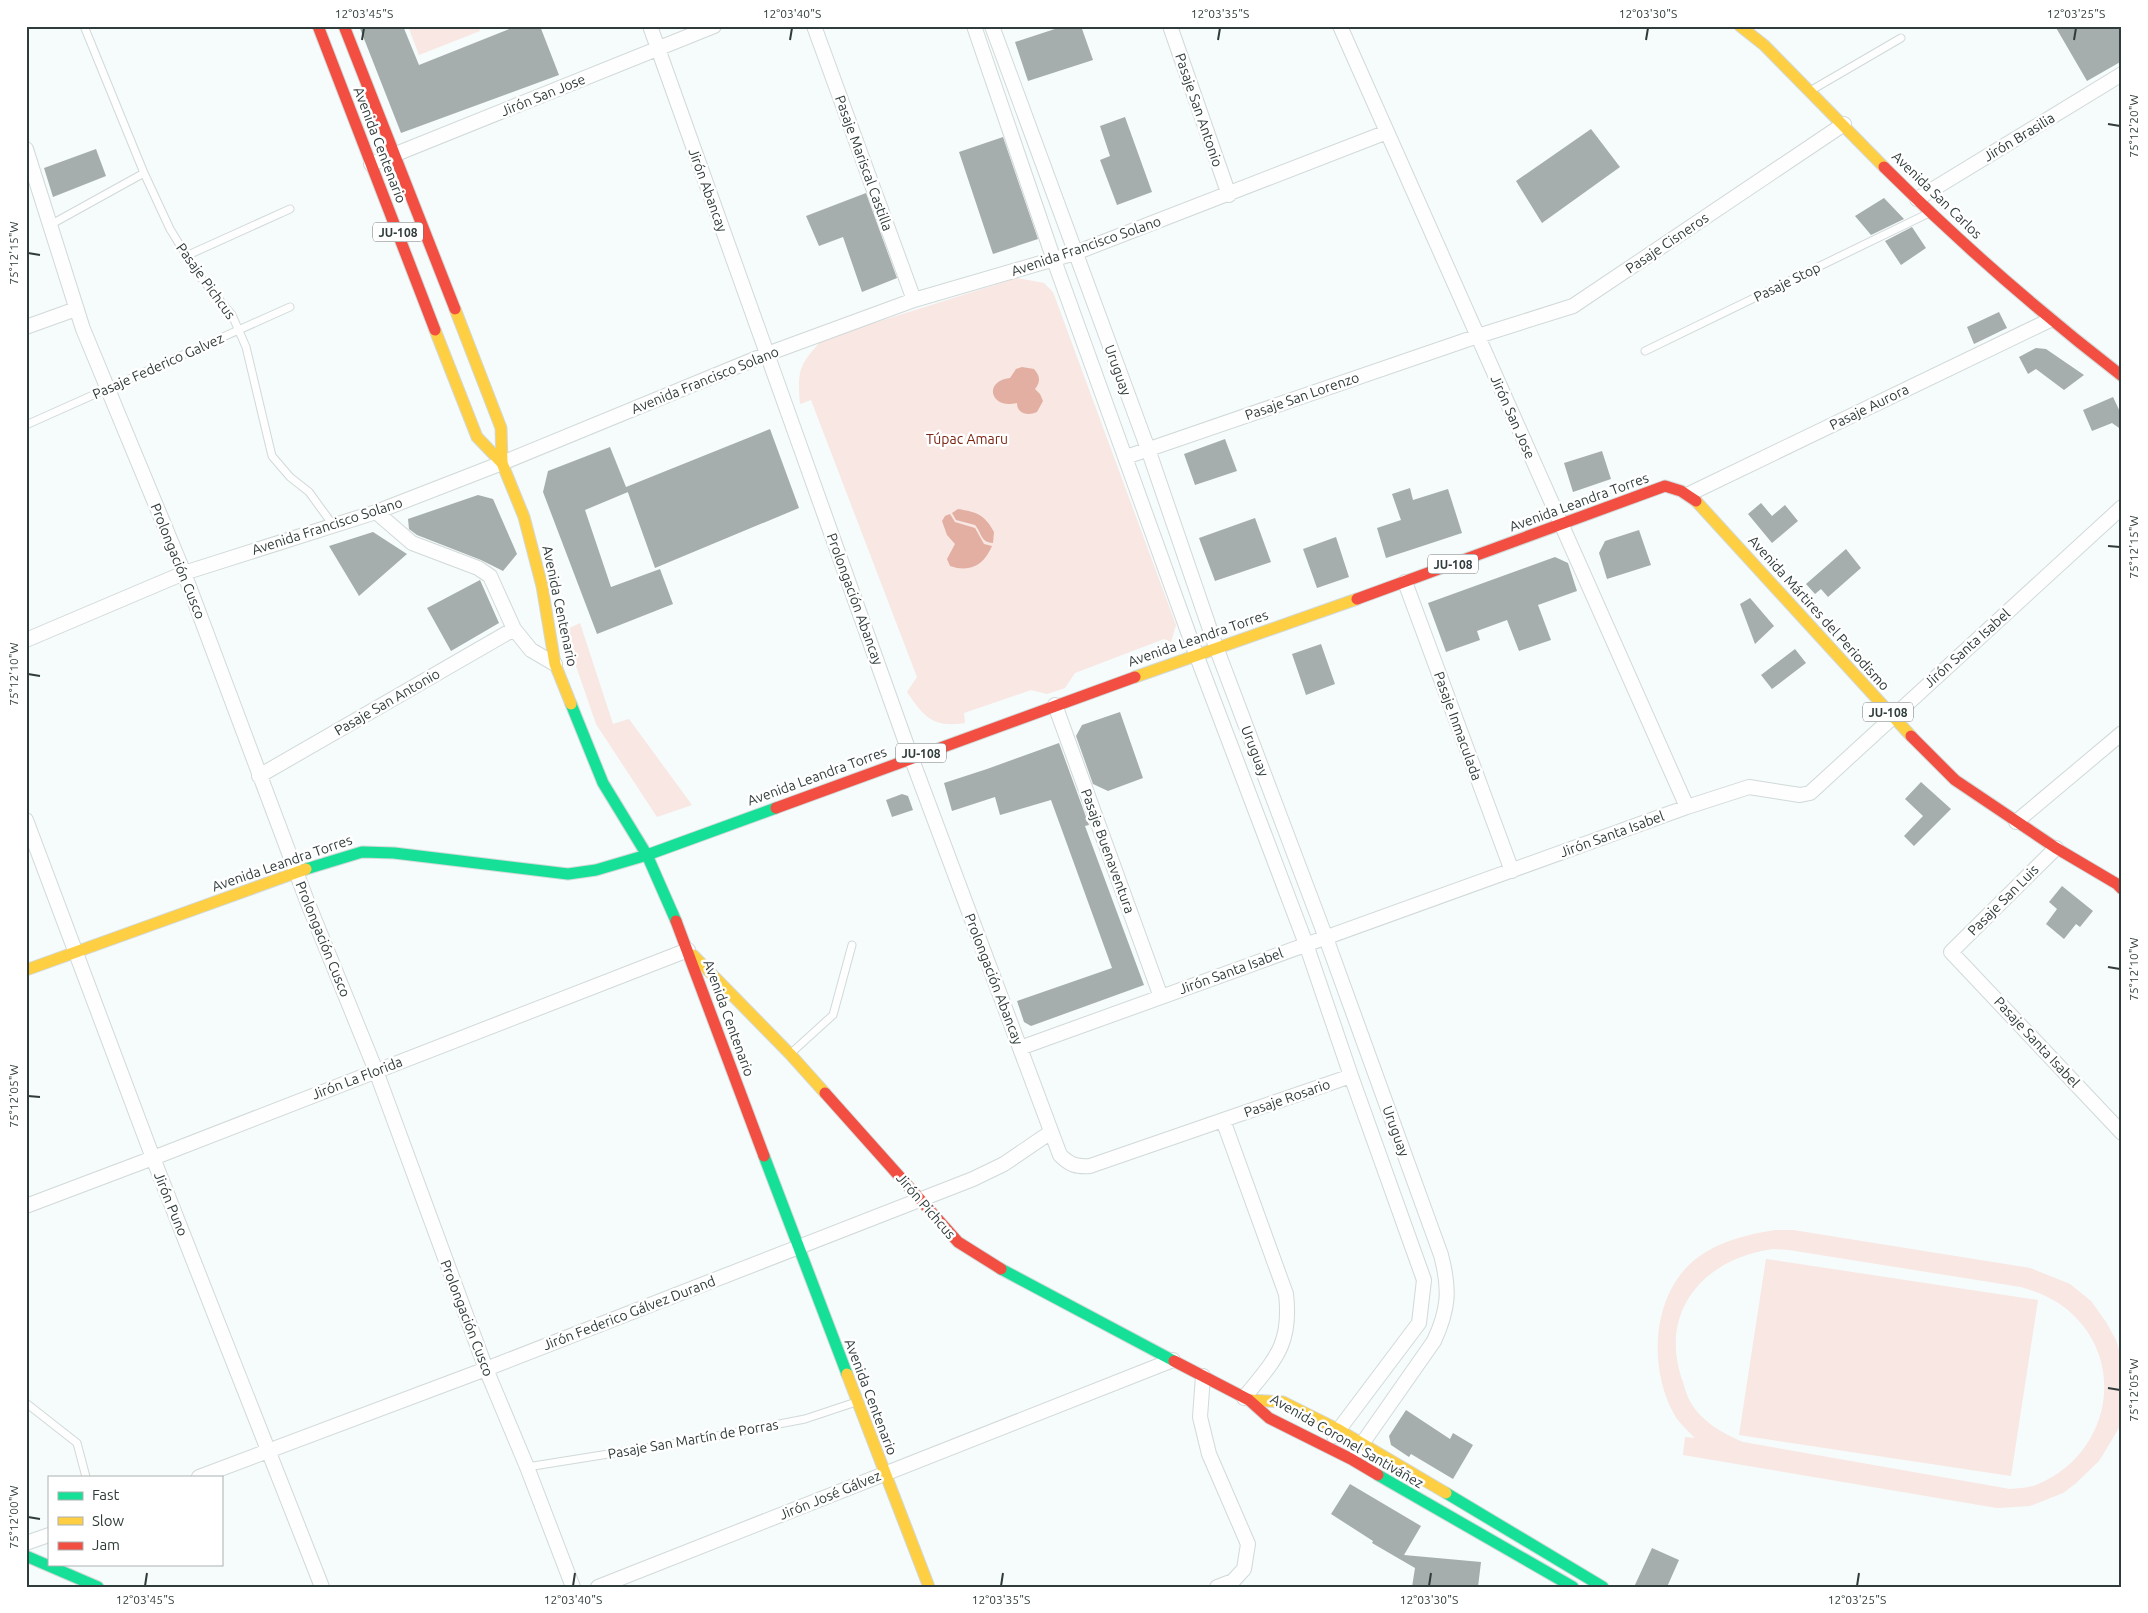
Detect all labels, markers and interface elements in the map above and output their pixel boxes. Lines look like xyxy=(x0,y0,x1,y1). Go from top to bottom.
text: 12°03'45"S xyxy=(335,7,393,20)
text: 12°03'40"S xyxy=(763,7,821,20)
text: 12°03'35"S xyxy=(1191,7,1249,20)
text: 12°03'30"S xyxy=(1619,7,1677,20)
text: 12°03'25"S xyxy=(2047,7,2105,20)
street label: Pasaje San Antonio xyxy=(1172,51,1226,169)
street label: Jirón San Jose xyxy=(498,71,588,119)
street label: Avenida Centenario xyxy=(350,85,410,205)
street label: Pasaje Mariscal Castilla xyxy=(832,93,896,233)
text: 75°12'20"W xyxy=(2127,94,2140,158)
street label: Jirón Brasilia xyxy=(1981,110,2057,164)
street label: Jirón Abancay xyxy=(685,146,731,234)
street label: Avenida San Carlos xyxy=(1889,148,1985,242)
street label: Pasaje Cisneros xyxy=(1623,209,1711,277)
street label: Avenida Francisco Solano xyxy=(1009,213,1163,279)
text: 75°12'15"W xyxy=(7,221,20,285)
road number: JU-108 xyxy=(373,222,423,242)
street label: Pasaje Pichcus xyxy=(173,240,239,322)
street label: Pasaje Stop xyxy=(1751,259,1823,305)
street label: Pasaje Federico Galvez xyxy=(90,330,226,402)
street label: Uruguay xyxy=(1101,342,1135,398)
street label: Avenida Francisco Solano xyxy=(629,343,781,417)
street label: Pasaje San Lorenzo xyxy=(1243,369,1361,423)
street label: Jirón San Jose xyxy=(1487,373,1539,461)
street label: Pasaje Aurora xyxy=(1827,381,1911,433)
park label: Túpac Amaru xyxy=(926,431,1008,447)
street label: Avenida Leandra Torres xyxy=(1507,469,1651,535)
street label: Avenida Francisco Solano xyxy=(250,494,404,558)
street label: Prolongación Cusco xyxy=(147,501,209,621)
text: 75°12'15"W xyxy=(2127,515,2140,579)
street label: Prolongación Abancay xyxy=(824,531,886,667)
street label: Avenida Mártires del Periodismo xyxy=(1745,532,1893,694)
street label: Avenida Centenario xyxy=(539,544,581,668)
road number: JU-108 xyxy=(1428,554,1478,574)
street label: Jirón Santa Isabel xyxy=(1921,605,2013,691)
street label: Avenida Leandra Torres xyxy=(1126,606,1270,670)
text: 75°12'10"W xyxy=(7,642,20,706)
street label: Pasaje San Antonio xyxy=(331,665,443,739)
street label: Pasaje Inmaculada xyxy=(1431,669,1485,783)
road number: JU-108 xyxy=(1863,702,1913,722)
street label: Uruguay xyxy=(1238,723,1272,779)
street label: Avenida Leandra Torres xyxy=(745,743,889,809)
road number: JU-108 xyxy=(896,744,946,762)
street label: Pasaje Buenaventura xyxy=(1078,787,1138,915)
street label: Jirón Santa Isabel xyxy=(1558,808,1667,860)
street label: Avenida Leandra Torres xyxy=(210,831,354,895)
street label: Pasaje San Luis xyxy=(1964,861,2042,939)
street label: Prolongación Cusco xyxy=(292,879,354,999)
street label: Prolongación Abancay xyxy=(962,911,1026,1047)
text: 75°12'10"W xyxy=(2127,937,2140,1001)
street label: Jirón Santa Isabel xyxy=(1177,945,1286,997)
street label: Avenida Centenario xyxy=(700,957,758,1079)
street label: Pasaje Santa Isabel xyxy=(1991,993,2083,1091)
street label: Jirón La Florida xyxy=(309,1053,405,1103)
text: 75°12'05"W xyxy=(7,1064,20,1128)
street label: Pasaje Rosario xyxy=(1242,1076,1332,1120)
street label: Uruguay xyxy=(1379,1103,1413,1159)
street label: Jirón Puno xyxy=(151,1170,191,1238)
street label: Jirón Pichcus xyxy=(893,1170,959,1242)
street label: Prolongación Cusco xyxy=(437,1258,497,1378)
street label: Jirón Federico Gálvez Durand xyxy=(541,1273,717,1353)
street label: Avenida Centenario xyxy=(841,1337,901,1457)
text: 75°12'05"W xyxy=(2127,1358,2140,1422)
street label: Avenida Coronel Santiváñez xyxy=(1268,1391,1426,1491)
street label: Pasaje San Martín de Porras xyxy=(606,1416,780,1462)
street label: Jirón José Gálvez xyxy=(777,1467,883,1523)
legend xyxy=(48,1476,222,1566)
text: 75°12'00"W xyxy=(7,1485,20,1549)
text: Fast xyxy=(92,1486,120,1503)
text: Slow xyxy=(92,1512,125,1529)
text: Jam xyxy=(92,1536,120,1553)
text: 12°03'45"S xyxy=(116,1593,174,1606)
text: 12°03'40"S xyxy=(544,1593,602,1606)
text: 12°03'35"S xyxy=(972,1593,1030,1606)
text: 12°03'30"S xyxy=(1400,1593,1458,1606)
text: 12°03'25"S xyxy=(1828,1593,1886,1606)

